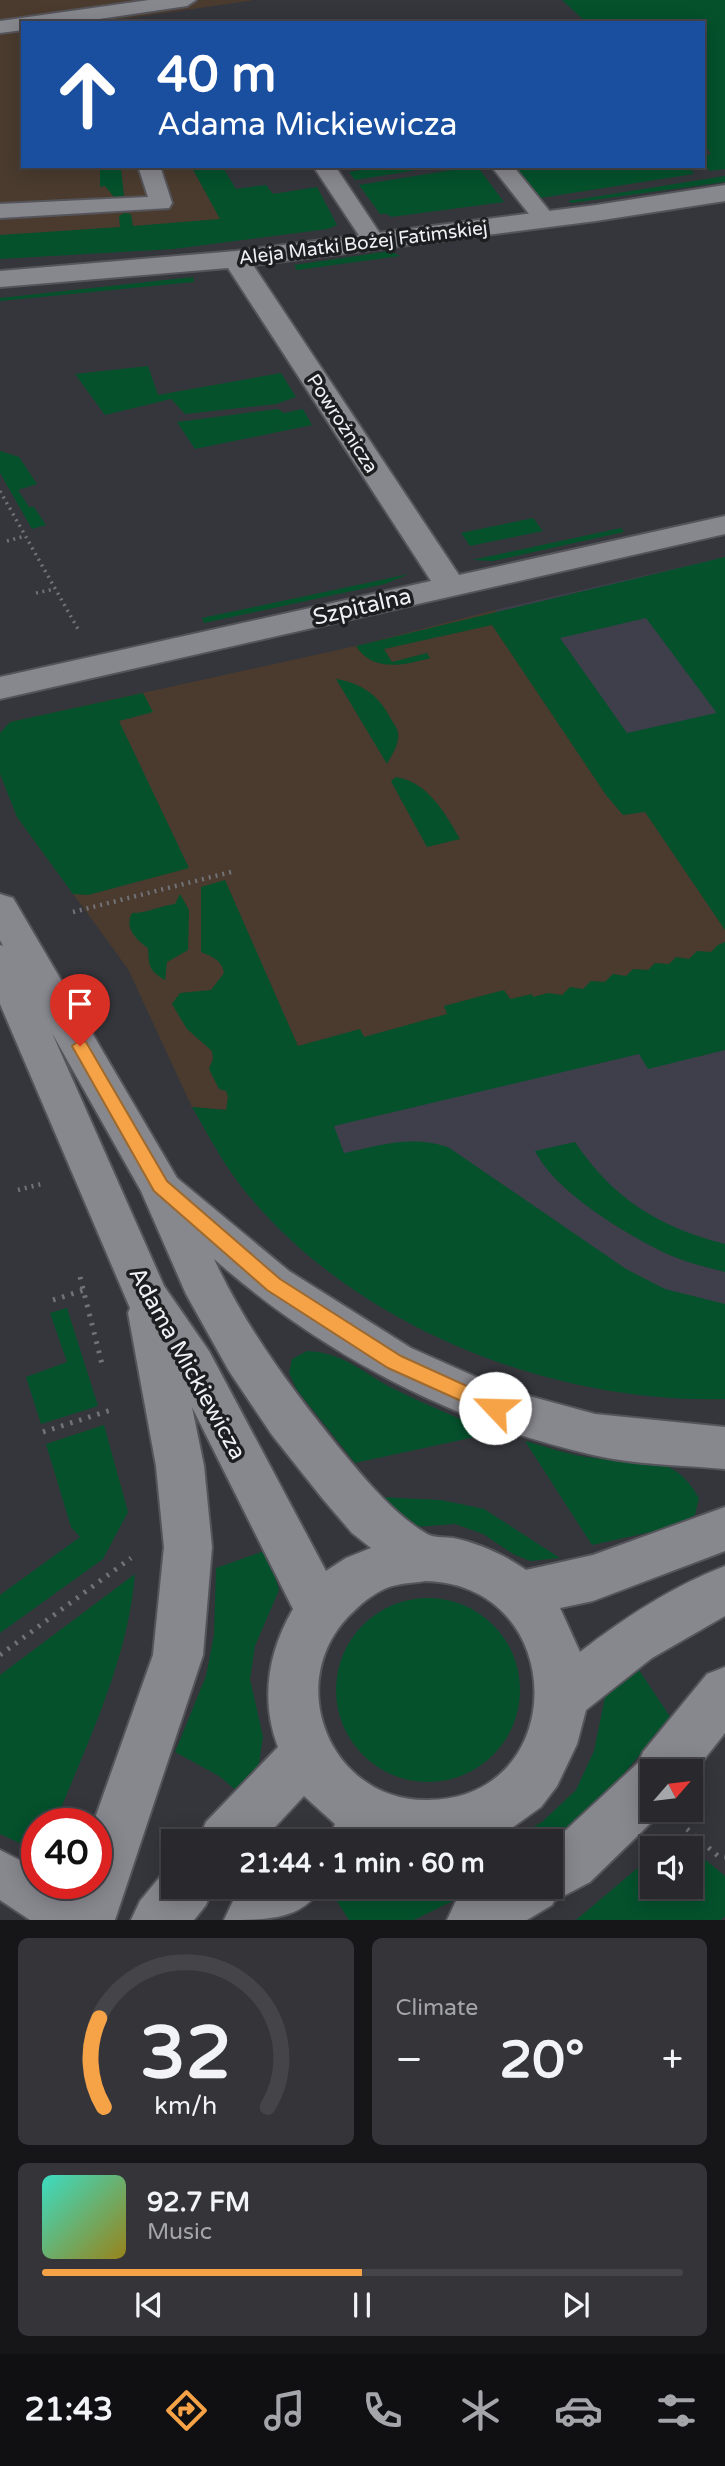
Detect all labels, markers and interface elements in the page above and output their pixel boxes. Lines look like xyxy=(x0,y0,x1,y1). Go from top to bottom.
text: 40 m xyxy=(157,46,276,105)
icon: ahead xyxy=(42,49,133,140)
text: Adama Mickiewicza xyxy=(157,106,458,144)
street label: Aleja Matki Bożej Fatimskiej xyxy=(237,217,489,269)
street label: Powroźnicza xyxy=(302,370,382,477)
street label: Szpitalna xyxy=(310,582,414,632)
pin xyxy=(50,974,110,1046)
icon: arrive xyxy=(61,985,99,1023)
street label: Adama Mickiewicza xyxy=(123,1262,252,1465)
position arrow xyxy=(458,1371,532,1445)
north arrow xyxy=(640,1759,704,1822)
map controls xyxy=(640,1759,703,1899)
speed limit sign: 40 xyxy=(21,1808,112,1899)
button: sound xyxy=(640,1836,703,1899)
text: 21:44 · 1 min · 60 m xyxy=(239,1848,485,1879)
text: Climate xyxy=(396,1994,478,2022)
text: 32 xyxy=(140,2011,231,2099)
text: 20° xyxy=(500,2029,585,2092)
text: − xyxy=(396,2037,423,2083)
text: + xyxy=(662,2037,683,2083)
text: km/h xyxy=(154,2091,217,2121)
text: 92.7 FM xyxy=(147,2187,250,2218)
text: Music xyxy=(147,2218,212,2246)
icon: previous xyxy=(130,2286,168,2324)
icon: pause xyxy=(343,2286,381,2324)
icon: next xyxy=(557,2286,595,2324)
icon: directions xyxy=(162,2386,211,2435)
icon: music xyxy=(260,2386,309,2435)
icon: phone xyxy=(358,2386,407,2435)
icon: climate xyxy=(456,2386,505,2435)
icon: car xyxy=(554,2386,603,2435)
icon: filters xyxy=(652,2386,701,2435)
text: 21:43 xyxy=(24,2391,113,2429)

